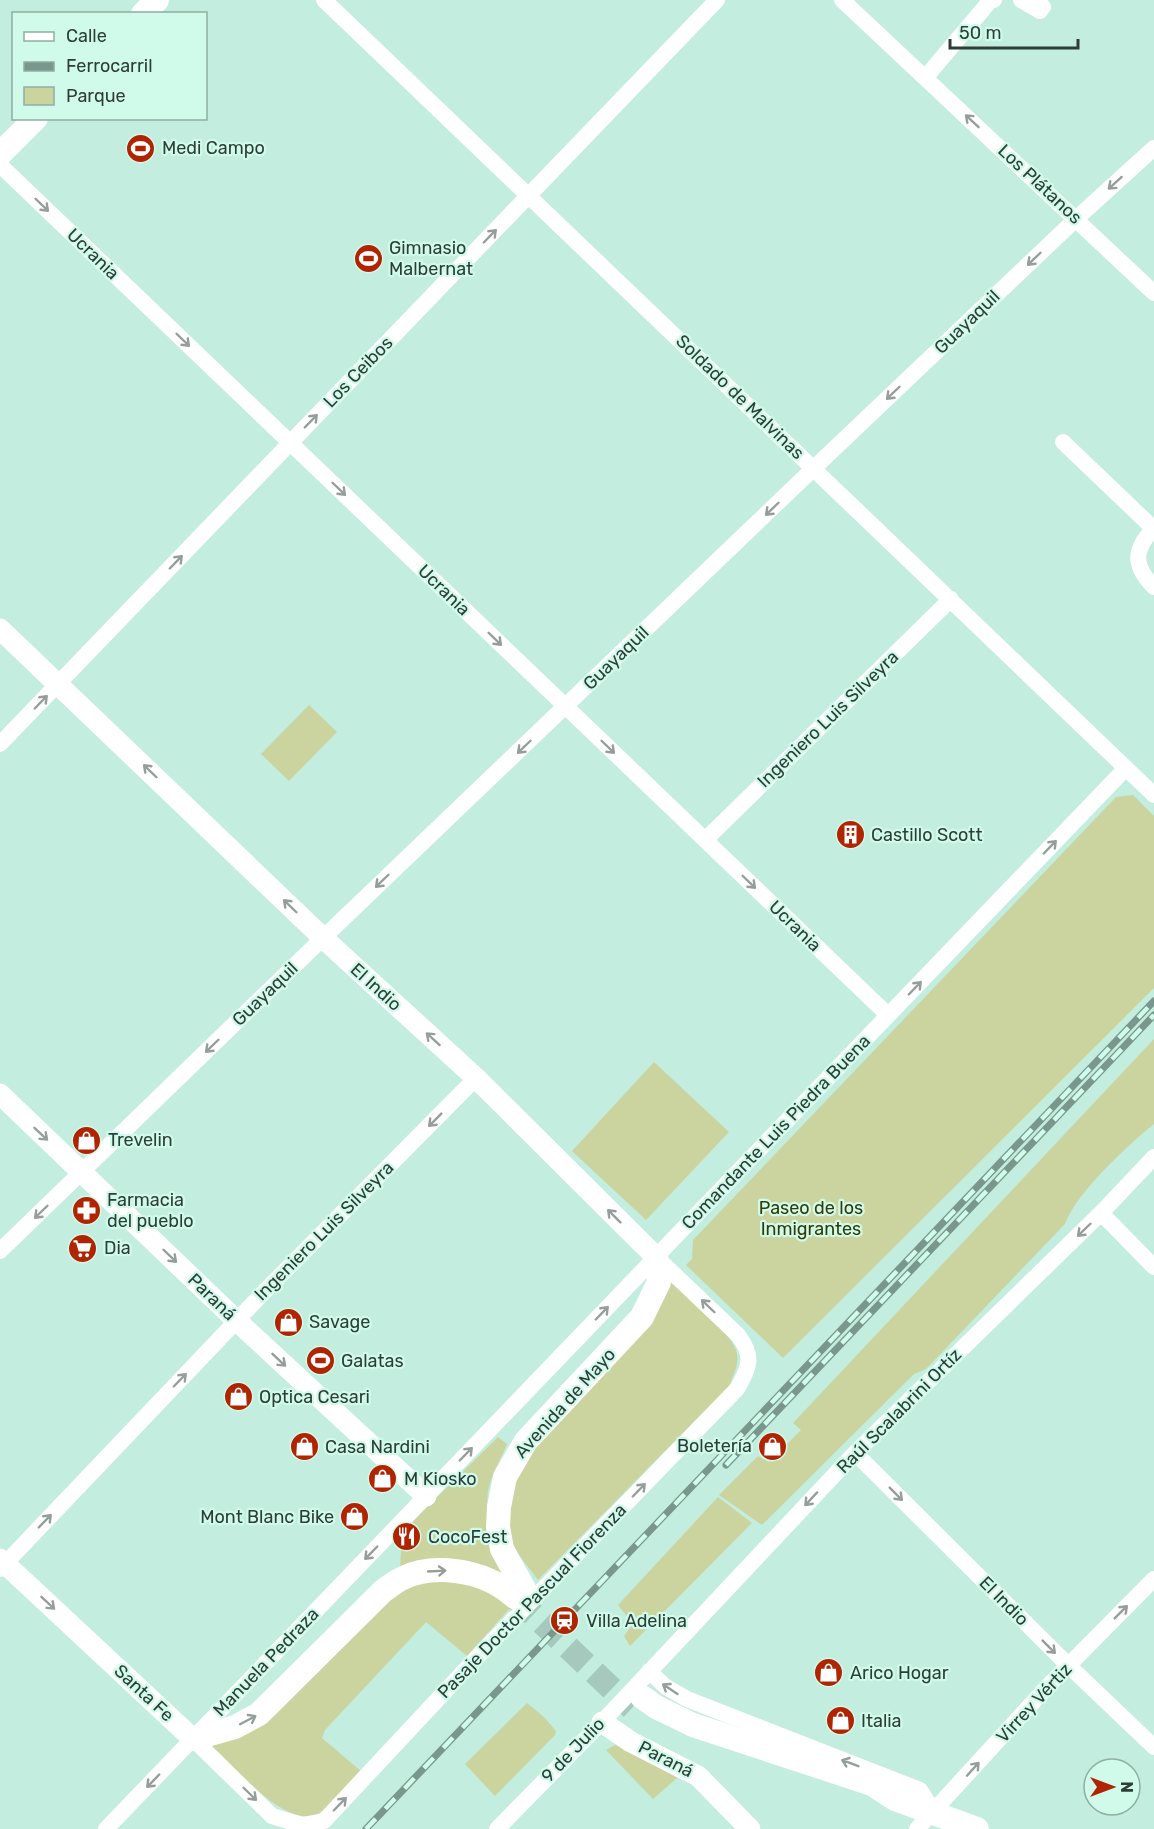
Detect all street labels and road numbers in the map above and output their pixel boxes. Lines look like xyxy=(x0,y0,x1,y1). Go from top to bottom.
street label: Los Plátanos xyxy=(993,139,1087,229)
street label: Ucrania xyxy=(62,224,124,284)
street label: Guayaquil xyxy=(930,285,1004,359)
street label: Soldado de Malvinas xyxy=(671,330,809,464)
street label: Los Ceibos xyxy=(319,332,397,412)
street label: Ucrania xyxy=(413,560,475,620)
street label: Guayaquil xyxy=(579,621,653,695)
street label: Ingeniero Luis Silveyra xyxy=(753,646,903,792)
street label: Ucrania xyxy=(764,896,826,956)
street label: Guayaquil xyxy=(228,957,302,1031)
street label: El Indio xyxy=(346,958,406,1016)
street label: Comandante Luis Piedra Buena xyxy=(677,1030,875,1234)
street label: Ingeniero Luis Silveyra xyxy=(250,1157,398,1305)
street label: Paraná xyxy=(183,1269,241,1325)
street label: Avenida de Mayo xyxy=(510,1343,620,1463)
street label: Raúl Scalabrini Ortíz xyxy=(832,1344,966,1478)
street label: Pasaje Doctor Pascual Fiorenza xyxy=(433,1499,631,1703)
street label: El Indio xyxy=(975,1572,1033,1630)
street label: Manuela Pedraza xyxy=(209,1603,323,1721)
street label: Virrey Vértiz xyxy=(991,1659,1077,1747)
street label: Santa Fe xyxy=(110,1660,178,1726)
street label: 9 de Julio xyxy=(537,1713,609,1787)
street label: Paraná xyxy=(635,1736,697,1782)

